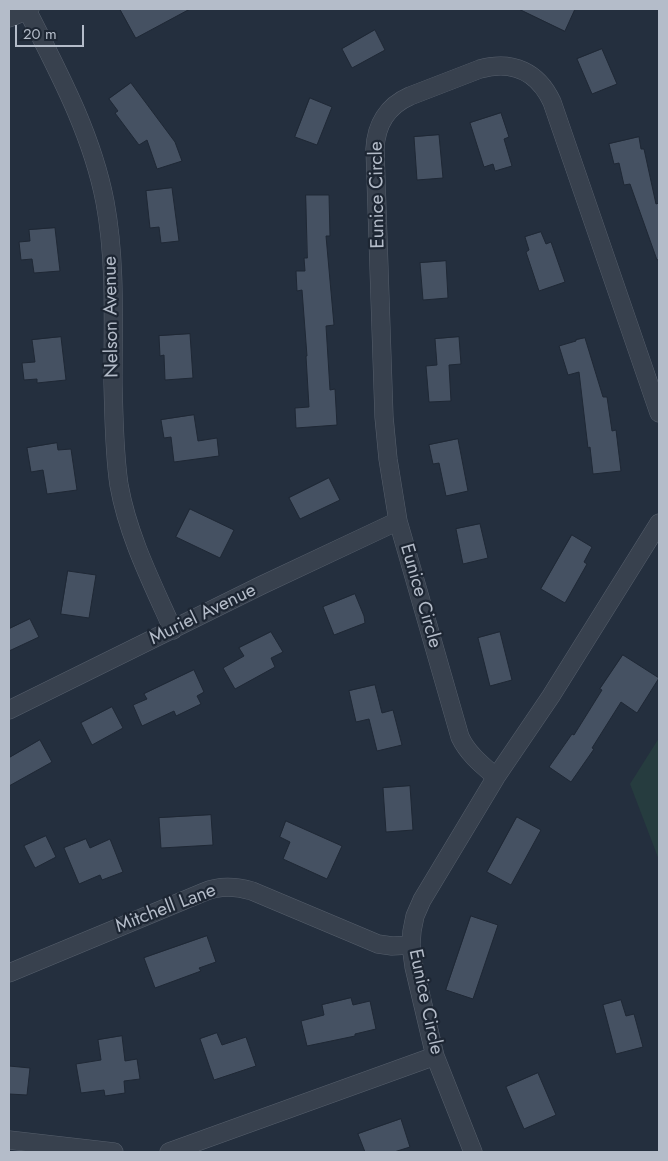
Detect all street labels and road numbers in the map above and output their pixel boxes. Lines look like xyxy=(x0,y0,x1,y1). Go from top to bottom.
street label: Eunice Circle xyxy=(366,141,390,249)
street label: Nelson Avenue xyxy=(100,256,124,378)
street label: Eunice Circle xyxy=(394,541,446,651)
street label: Muriel Avenue xyxy=(146,579,260,651)
street label: Mitchell Lane xyxy=(113,879,219,939)
street label: Eunice Circle xyxy=(403,947,447,1057)

